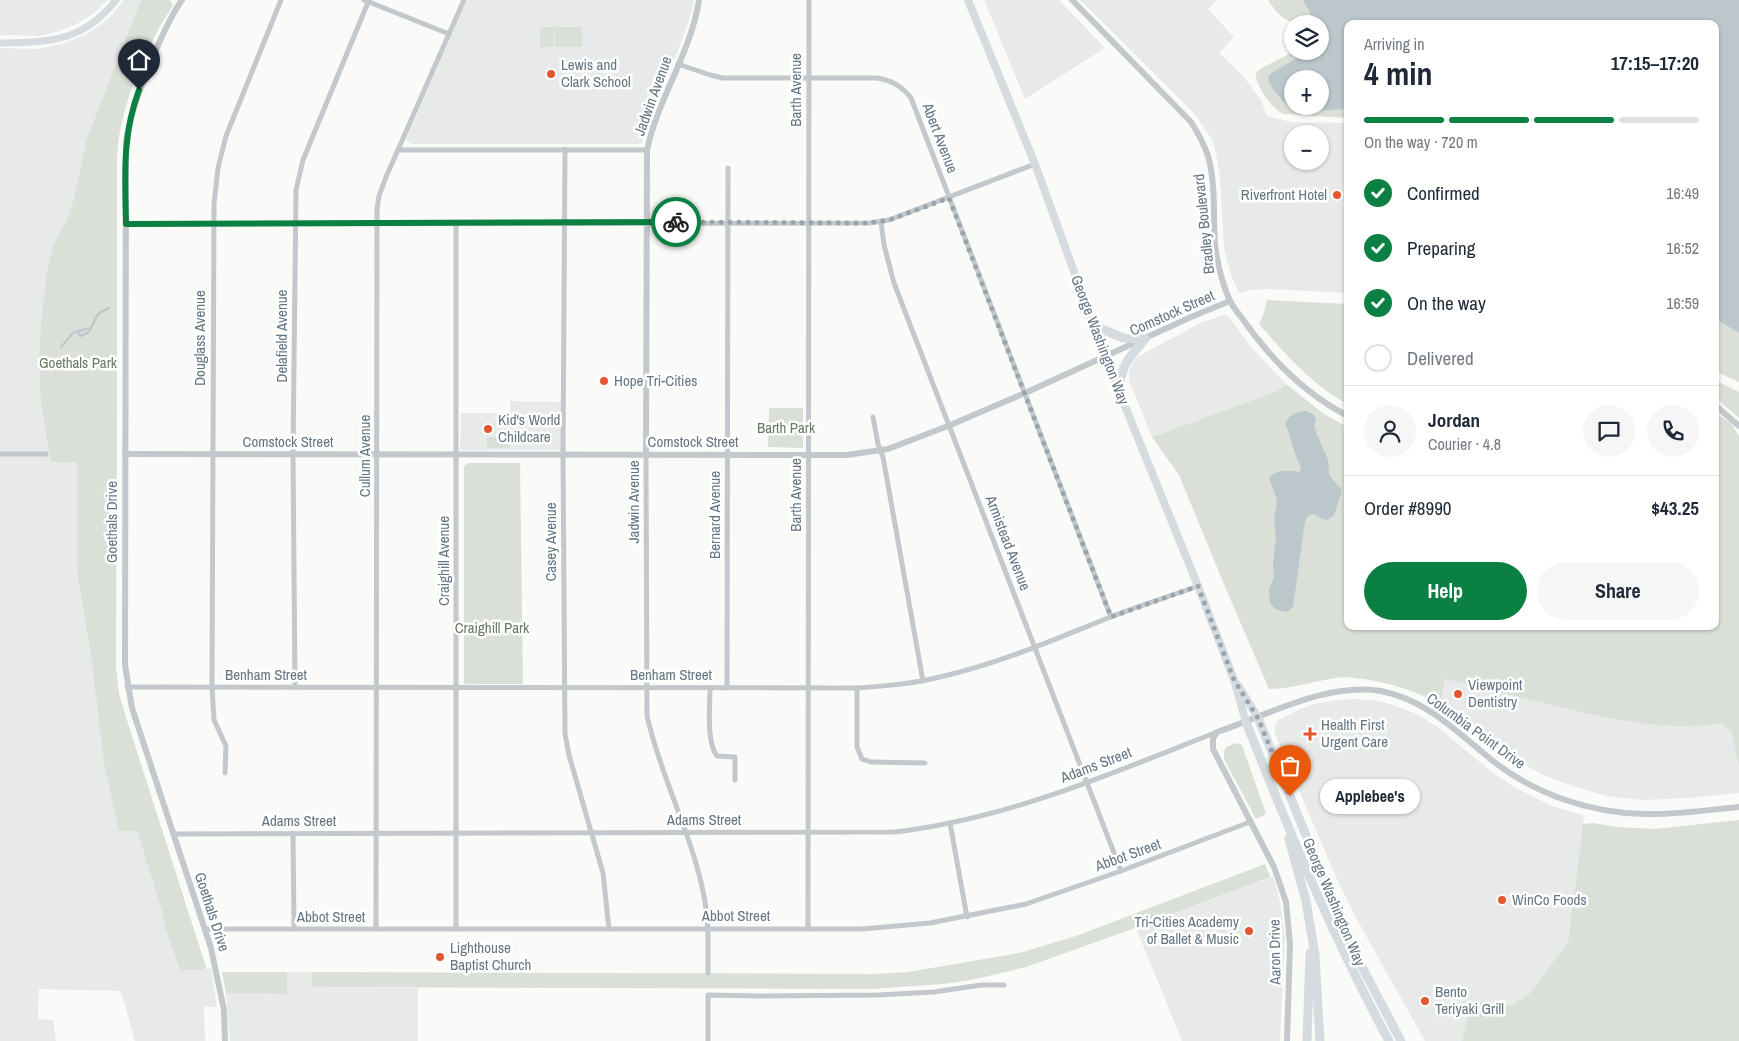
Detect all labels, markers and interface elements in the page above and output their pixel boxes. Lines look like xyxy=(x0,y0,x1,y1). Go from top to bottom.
map controls xyxy=(1284,15,1329,170)
button: layers xyxy=(1284,15,1329,60)
text: Arriving in xyxy=(1364,33,1425,55)
pin xyxy=(118,39,160,90)
icon: home xyxy=(125,46,153,74)
text: 17:15–17:20 xyxy=(1611,50,1699,76)
text: 4 min xyxy=(1364,52,1433,95)
street label: Jadwin Avenue xyxy=(628,53,677,139)
street label: Barth Avenue xyxy=(785,53,806,127)
place label: Lewis and Clark School xyxy=(561,54,631,92)
marker: Lewis and Clark School xyxy=(545,68,557,80)
button: + xyxy=(1284,70,1329,115)
street label: Abert Avenue xyxy=(917,99,964,176)
button: − xyxy=(1284,125,1329,170)
text: On the way · 720 m xyxy=(1364,131,1478,153)
street label: Bradley Boulevard xyxy=(1188,173,1219,275)
icon: check xyxy=(1364,179,1392,207)
text: Confirmed xyxy=(1407,180,1480,206)
text: 16:49 xyxy=(1666,182,1699,204)
place label: Riverfront Hotel xyxy=(1241,184,1327,205)
marker: Riverfront Hotel xyxy=(1331,189,1343,201)
courier xyxy=(651,197,701,247)
icon: bike xyxy=(662,208,690,236)
icon: check xyxy=(1364,234,1392,262)
text: Preparing xyxy=(1407,235,1475,261)
text: 16:52 xyxy=(1666,237,1699,259)
street label: George Washington Way xyxy=(1066,272,1135,408)
street label: Comstock Street xyxy=(1126,284,1218,341)
street label: Delafield Avenue xyxy=(271,289,292,382)
icon: check xyxy=(1364,289,1392,317)
street label: Douglass Avenue xyxy=(189,290,210,386)
text: On the way xyxy=(1407,290,1486,316)
text: 16:59 xyxy=(1666,292,1699,314)
text: Delivered xyxy=(1407,345,1474,371)
park label: Goethals Park xyxy=(39,352,118,373)
place label: Hope Tri-Cities xyxy=(614,370,697,391)
marker: Hope Tri-Cities xyxy=(598,375,610,387)
button: person xyxy=(1364,405,1416,457)
button: chat xyxy=(1583,405,1635,457)
button: phone xyxy=(1647,405,1699,457)
text: Jordan xyxy=(1428,407,1480,433)
place label: Kid's World Childcare xyxy=(498,409,560,447)
street label: Cullum Avenue xyxy=(354,415,375,497)
park label: Barth Park xyxy=(757,417,816,438)
marker: Kid's World Childcare xyxy=(482,423,494,435)
street label: Comstock Street xyxy=(243,431,334,452)
street label: Comstock Street xyxy=(648,431,739,452)
text: Courier · 4.8 xyxy=(1428,433,1501,455)
street label: Barth Avenue xyxy=(785,458,806,532)
street label: Jadwin Avenue xyxy=(623,460,644,544)
street label: Bernard Avenue xyxy=(704,471,725,559)
street label: Goethals Drive xyxy=(101,481,122,563)
street label: Armistead Avenue xyxy=(980,491,1036,594)
text: Order #8990 xyxy=(1364,495,1451,521)
text: $43.25 xyxy=(1651,495,1699,521)
street label: Casey Avenue xyxy=(540,502,561,582)
street label: Craighill Avenue xyxy=(433,516,454,606)
button: Help xyxy=(1364,562,1527,620)
button: Share xyxy=(1537,562,1699,620)
park label: Craighill Park xyxy=(455,617,530,638)
street label: Benham Street xyxy=(225,664,308,685)
street label: Benham Street xyxy=(630,664,713,685)
place label: Viewpoint Dentistry xyxy=(1468,674,1523,712)
street label: Columbia Point Drive xyxy=(1423,688,1530,774)
marker: Viewpoint Dentistry xyxy=(1452,688,1464,700)
place label: Health First Urgent Care xyxy=(1321,714,1388,752)
marker: Health First Urgent Care xyxy=(1303,727,1317,741)
street label: Adams Street xyxy=(1056,741,1135,788)
pin xyxy=(1269,745,1311,796)
icon: bag xyxy=(1276,752,1304,780)
callout: Applebee's xyxy=(1320,778,1420,814)
text: Applebee's xyxy=(1335,785,1405,807)
street label: Adams Street xyxy=(666,809,742,830)
street label: Adams Street xyxy=(261,810,337,831)
street label: Abbot Street xyxy=(1091,833,1164,876)
street label: George Washington Way xyxy=(1298,835,1371,970)
street label: Goethals Drive xyxy=(190,870,235,954)
place label: WinCo Foods xyxy=(1512,889,1587,910)
marker: WinCo Foods xyxy=(1496,894,1508,906)
street label: Abbot Street xyxy=(701,905,771,926)
street label: Abbot Street xyxy=(296,906,366,927)
place label: Tri-Cities Academy of Ballet & Music xyxy=(1134,911,1240,949)
street label: Aaron Drive xyxy=(1263,919,1286,986)
marker: Tri-Cities Academy of Ballet & Music xyxy=(1243,925,1255,937)
place label: Lighthouse Baptist Church xyxy=(450,937,531,975)
marker: Lighthouse Baptist Church xyxy=(434,951,446,963)
place label: Bento Teriyaki Grill xyxy=(1435,981,1504,1019)
marker: Bento Teriyaki Grill xyxy=(1419,995,1431,1007)

